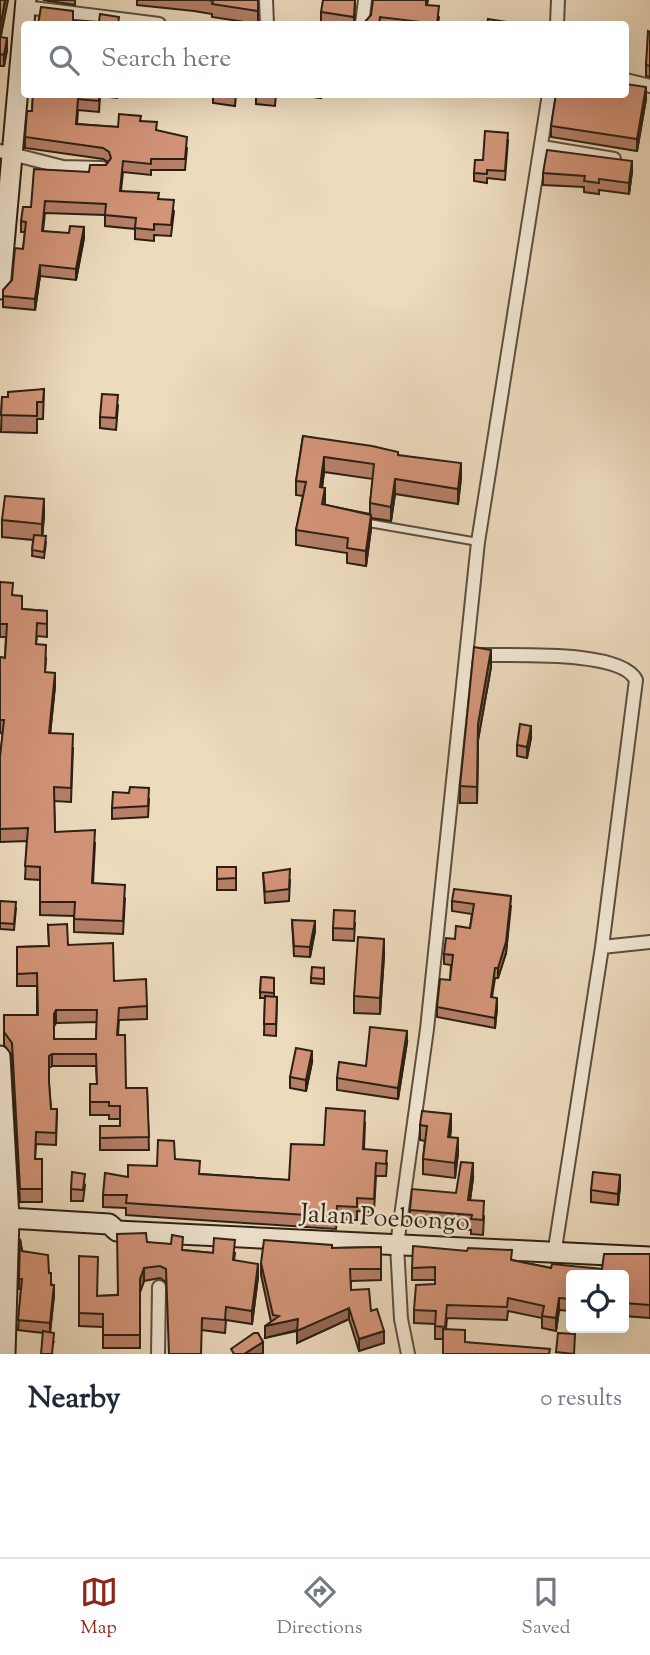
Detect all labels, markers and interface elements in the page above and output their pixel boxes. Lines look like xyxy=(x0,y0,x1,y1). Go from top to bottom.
search box xyxy=(21,21,629,98)
icon: search xyxy=(45,41,83,79)
text: Search here xyxy=(101,41,231,78)
street label: Jalan Poebongo xyxy=(297,1196,471,1242)
map controls xyxy=(566,1270,629,1333)
button: locate xyxy=(566,1270,629,1333)
text: Nearby xyxy=(28,1378,120,1421)
text: 0 results xyxy=(540,1383,622,1416)
tab: Map xyxy=(80,1573,118,1642)
tab: Directions xyxy=(277,1573,362,1642)
tab: Saved xyxy=(522,1573,570,1642)

